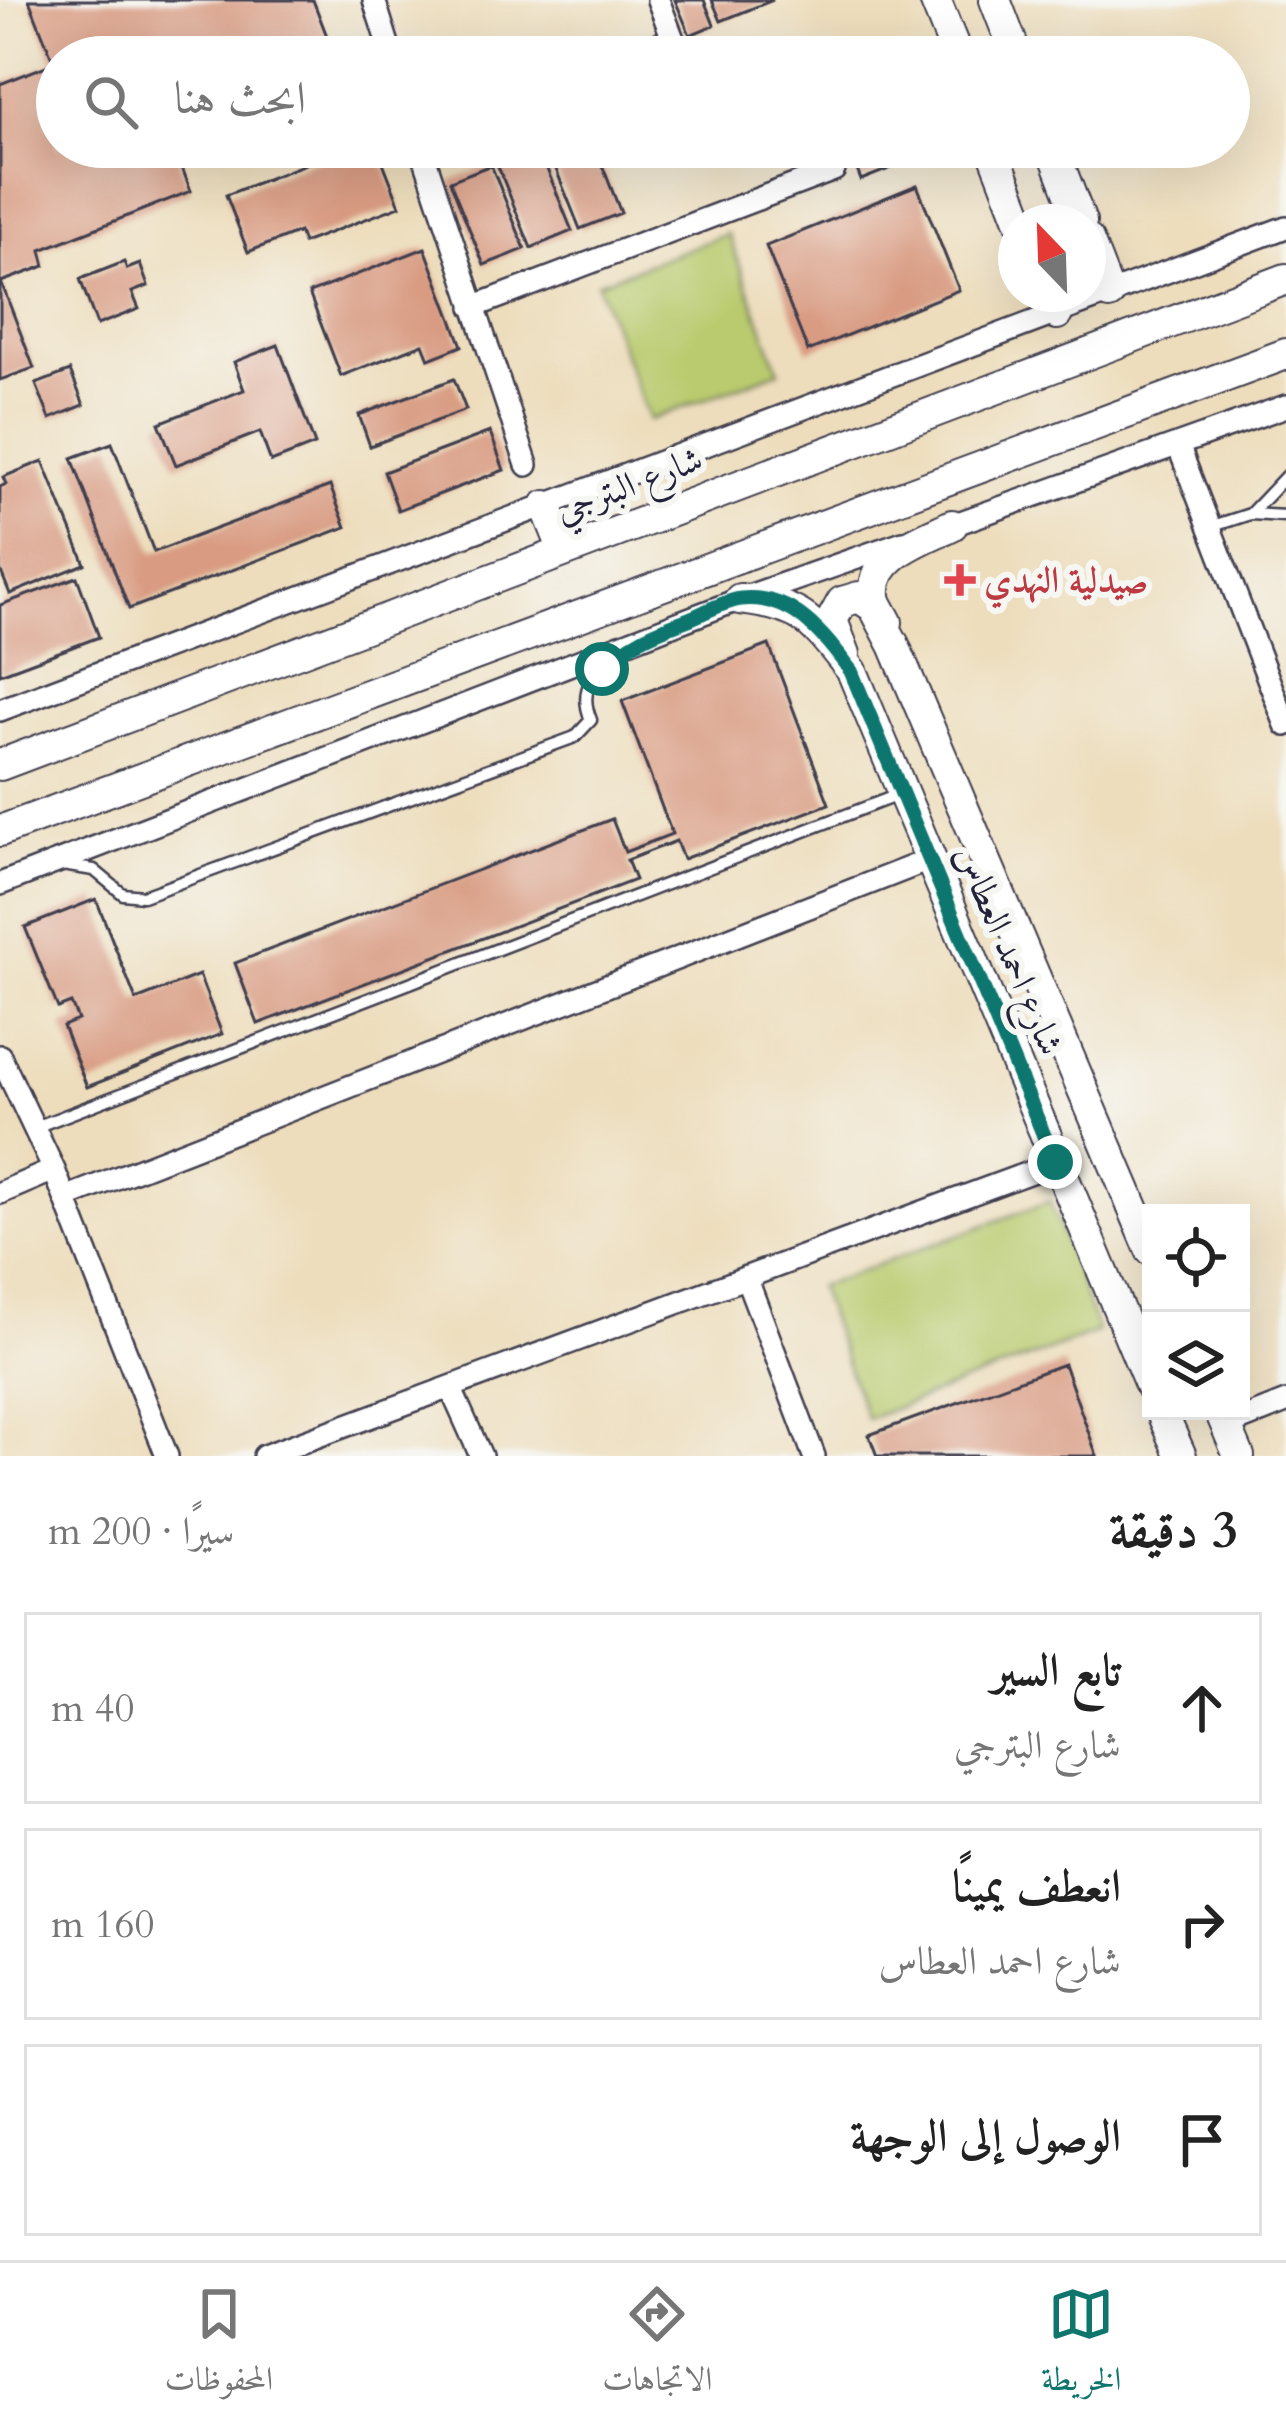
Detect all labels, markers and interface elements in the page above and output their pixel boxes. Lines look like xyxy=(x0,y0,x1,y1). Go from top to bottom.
search box xyxy=(36,36,1250,168)
text: ابحث هنا xyxy=(174,68,306,129)
icon: search xyxy=(78,69,144,135)
north arrow xyxy=(998,204,1106,312)
street label: شارع البترجي xyxy=(548,435,712,540)
place label: صيدلية النهدي xyxy=(984,556,1148,609)
marker: صيدلية النهدي xyxy=(947,567,973,593)
route start xyxy=(575,642,629,696)
street label: شارع احمد العطاس xyxy=(938,837,1075,1065)
route end xyxy=(1028,1135,1082,1189)
map controls xyxy=(1142,1204,1250,1420)
button: locate xyxy=(1142,1204,1250,1312)
button: layers xyxy=(1142,1312,1250,1420)
text: 3 دقيقة xyxy=(1109,1496,1238,1566)
text: سيرًا · 200 m xyxy=(48,1505,234,1558)
text: تابع السير xyxy=(991,1640,1121,1701)
icon: ahead xyxy=(1169,1675,1235,1741)
text: 40 m xyxy=(51,1682,134,1735)
text: شارع البترجي xyxy=(954,1719,1121,1772)
text: انعطف يمينًا xyxy=(952,1856,1121,1917)
icon: right xyxy=(1169,1891,1235,1957)
text: 160 m xyxy=(51,1898,154,1951)
text: شارع احمد العطاس xyxy=(878,1935,1121,1988)
text: الوصول إلى الوجهة xyxy=(850,2106,1121,2167)
icon: arrive xyxy=(1169,2107,1235,2173)
tab: المحفوظات xyxy=(164,2281,273,2411)
tab: الاتجاهات xyxy=(602,2281,712,2411)
tab: الخريطة xyxy=(1041,2281,1122,2411)

